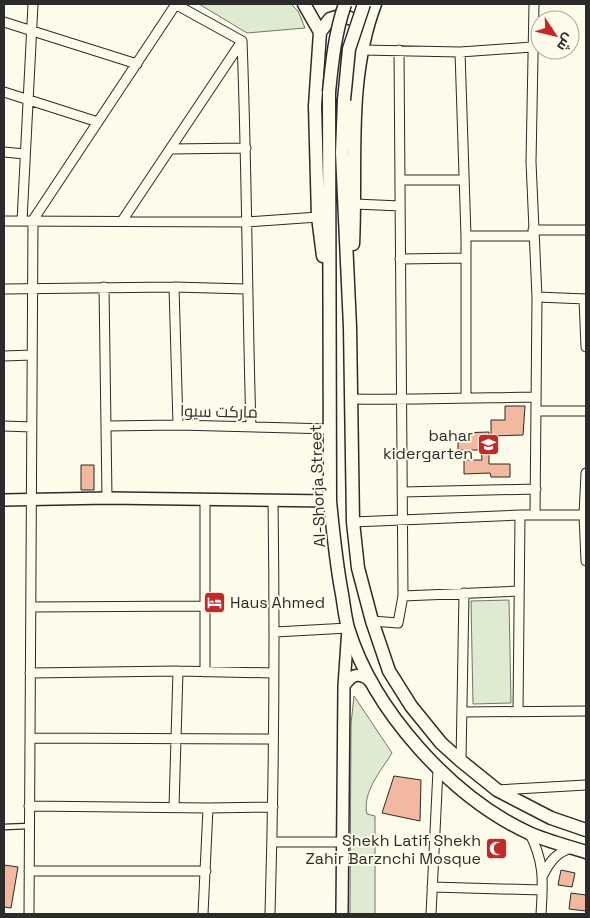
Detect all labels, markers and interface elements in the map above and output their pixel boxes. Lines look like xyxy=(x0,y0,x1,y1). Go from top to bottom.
north arrow xyxy=(530,10,580,60)
text: ش xyxy=(553,30,578,55)
street label: مارکت سیوا xyxy=(180,400,258,423)
street label: Al-Shorja Street xyxy=(305,424,330,548)
place label: bahar kidergarten xyxy=(383,425,473,464)
school or university icon: bahar kidergarten xyxy=(477,432,501,456)
hotel icon: Haus Ahmed xyxy=(202,590,226,614)
place label: Haus Ahmed xyxy=(230,592,325,613)
place label: Shekh Latif Shekh Zahir Barznchi Mosque xyxy=(306,830,481,869)
mosque icon: Shekh Latif Shekh Zahir Barznchi Mosque xyxy=(485,837,509,861)

